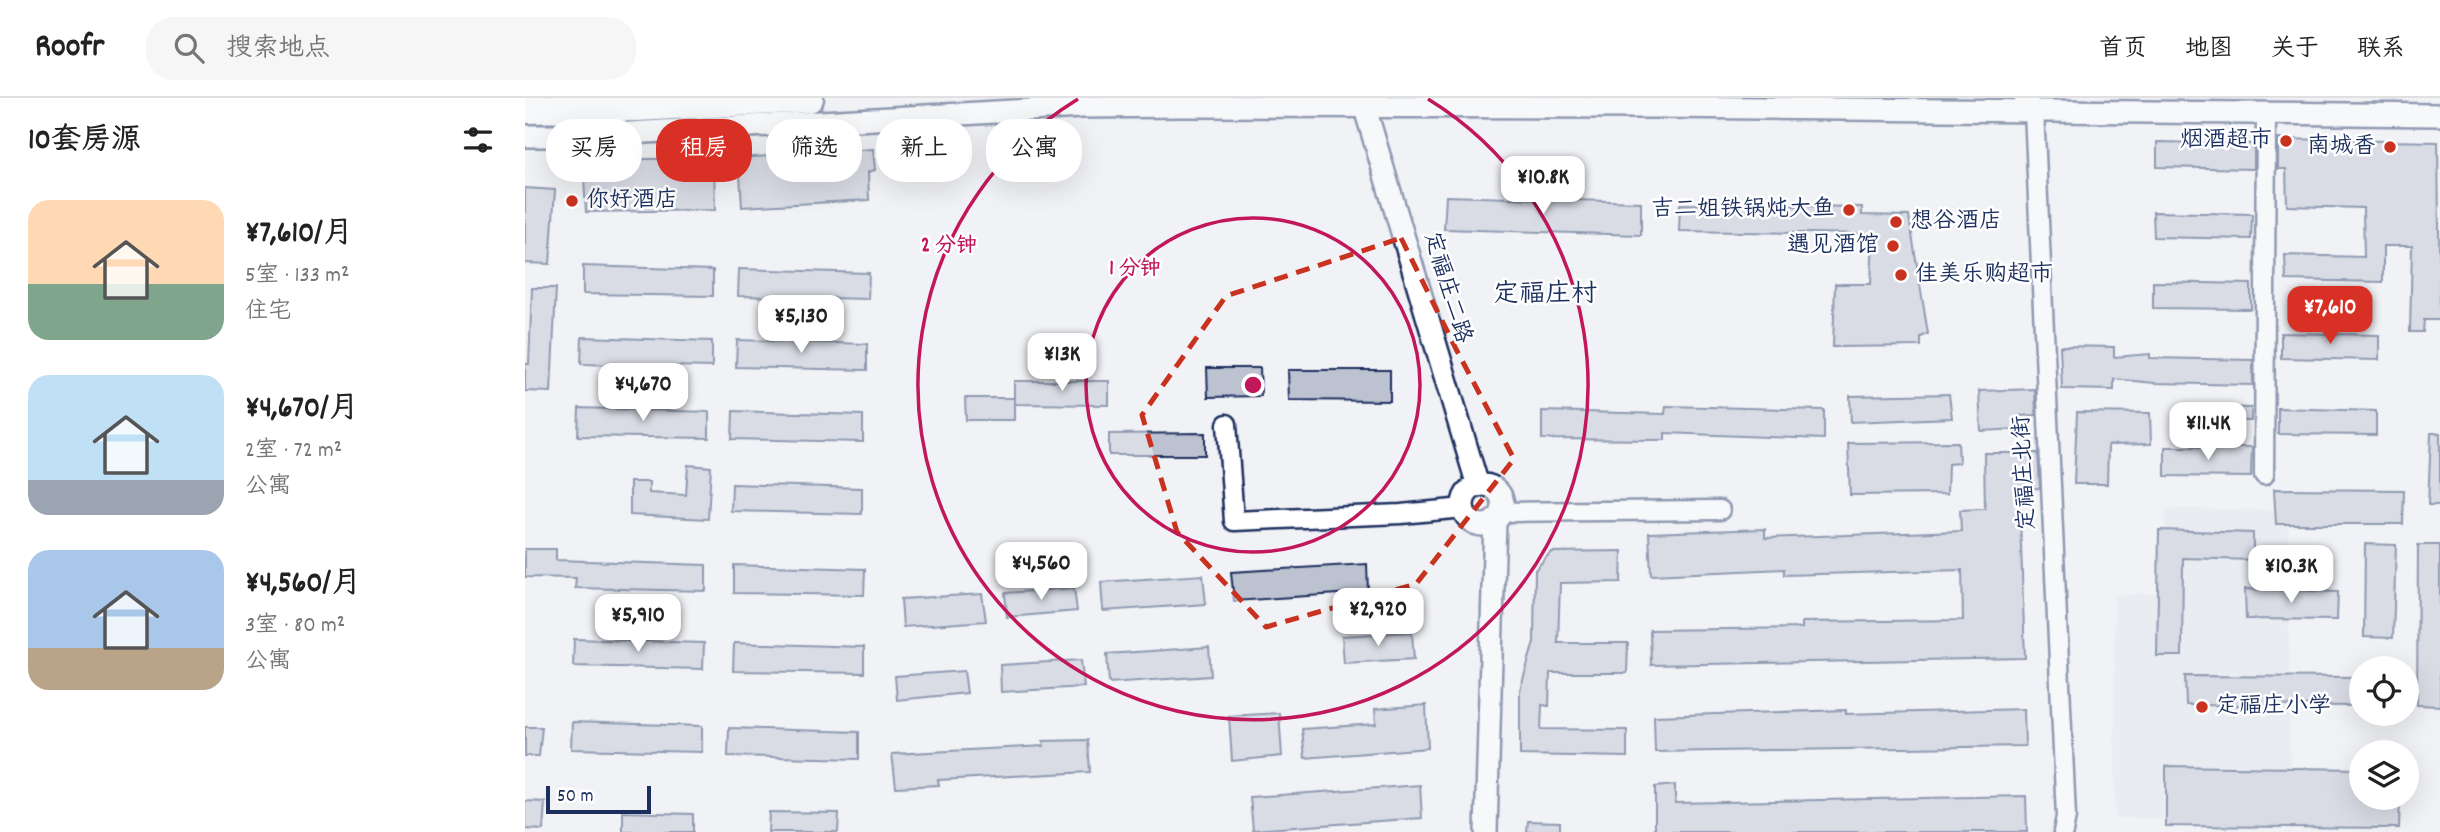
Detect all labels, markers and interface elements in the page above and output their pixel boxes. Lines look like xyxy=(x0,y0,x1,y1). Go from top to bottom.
search box xyxy=(146,17,636,80)
text: Roofr xyxy=(35,25,104,72)
icon: search xyxy=(170,29,208,67)
text: 搜索地点 xyxy=(226,31,330,68)
text: 首页 xyxy=(2099,33,2147,67)
text: 地图 xyxy=(2185,33,2233,67)
text: 关于 xyxy=(2271,33,2319,67)
text: 联系 xyxy=(2357,33,2405,67)
chip: 买房 xyxy=(546,119,642,182)
chip: 租房 xyxy=(656,119,752,182)
chip: 筛选 xyxy=(766,119,862,182)
chip: 新上 xyxy=(876,119,972,182)
chip: 公寓 xyxy=(986,119,1082,182)
text: 10套房源 xyxy=(28,121,141,164)
icon: filters xyxy=(459,121,497,159)
place label: 烟酒超市 xyxy=(2180,125,2272,158)
place label: 南城香 xyxy=(2307,131,2376,164)
marker: 烟酒超市 xyxy=(2278,133,2294,149)
marker: 南城香 xyxy=(2382,139,2398,155)
pin: ¥10.8K xyxy=(1486,156,1600,216)
text: ¥10.8K xyxy=(1517,162,1569,195)
place label: 你好酒店 xyxy=(586,185,678,218)
marker: 你好酒店 xyxy=(564,193,580,209)
place label: 吉二姐铁锅炖大鱼 xyxy=(1651,194,1835,227)
marker: 吉二姐铁锅炖大鱼 xyxy=(1841,202,1857,218)
place label: 想谷酒店 xyxy=(1910,206,2002,239)
text: ¥7,610/月 xyxy=(245,214,353,257)
marker: 想谷酒店 xyxy=(1888,214,1904,230)
icon: home xyxy=(84,228,168,312)
street label: 定福庄二路 xyxy=(1413,228,1479,348)
place label: 遇见酒馆 xyxy=(1787,230,1879,263)
text: 2 分钟 xyxy=(921,232,977,262)
marker: 遇见酒馆 xyxy=(1885,238,1901,254)
text: 1 分钟 xyxy=(1109,255,1161,285)
place label: 佳美乐购超市 xyxy=(1915,259,2053,292)
text: 5室 · 133 m² xyxy=(245,260,349,293)
marker: 佳美乐购超市 xyxy=(1893,267,1909,283)
district label: 定福庄村 xyxy=(1493,277,1597,314)
pin: ¥7,610 xyxy=(2273,286,2387,346)
text: ¥7,610 xyxy=(2303,292,2357,325)
text: 住宅 xyxy=(245,296,291,329)
pin: ¥5,130 xyxy=(744,296,858,355)
text: ¥5,130 xyxy=(774,301,828,334)
pin: ¥13K xyxy=(1021,334,1103,393)
text: ¥13K xyxy=(1043,339,1081,372)
pin: ¥4,670 xyxy=(586,364,700,423)
text: ¥4,670 xyxy=(614,369,672,402)
centre of rings xyxy=(1241,373,1265,397)
text: ¥4,670/月 xyxy=(245,389,359,432)
pin: ¥11.4K xyxy=(2151,402,2265,462)
icon: home xyxy=(84,403,168,487)
text: ¥11.4K xyxy=(2185,408,2231,441)
street label: 定福庄北街 xyxy=(2007,415,2045,531)
text: 2室 · 72 m² xyxy=(245,435,342,468)
text: 公寓 xyxy=(245,471,291,504)
pin: ¥4,560 xyxy=(984,542,1098,602)
pin: ¥10.3K xyxy=(2234,546,2348,605)
text: ¥4,560 xyxy=(1011,548,1071,581)
text: ¥10.3K xyxy=(2264,551,2318,584)
text: ¥4,560/月 xyxy=(245,564,361,607)
icon: home xyxy=(84,578,168,662)
pin: ¥2,920 xyxy=(1321,588,1435,648)
pin: ¥5,910 xyxy=(581,594,695,654)
text: ¥2,920 xyxy=(1349,594,1407,627)
text: ¥5,910 xyxy=(611,600,665,633)
text: 3室 · 80 m² xyxy=(245,610,345,643)
text: 公寓 xyxy=(245,646,291,679)
map controls xyxy=(2349,656,2419,810)
button: locate xyxy=(2349,656,2419,726)
place label: 定福庄小学 xyxy=(2216,691,2331,724)
marker: 定福庄小学 xyxy=(2194,699,2210,715)
button: layers xyxy=(2349,740,2419,810)
scale bar xyxy=(546,783,651,815)
text: 50 m xyxy=(557,784,594,811)

